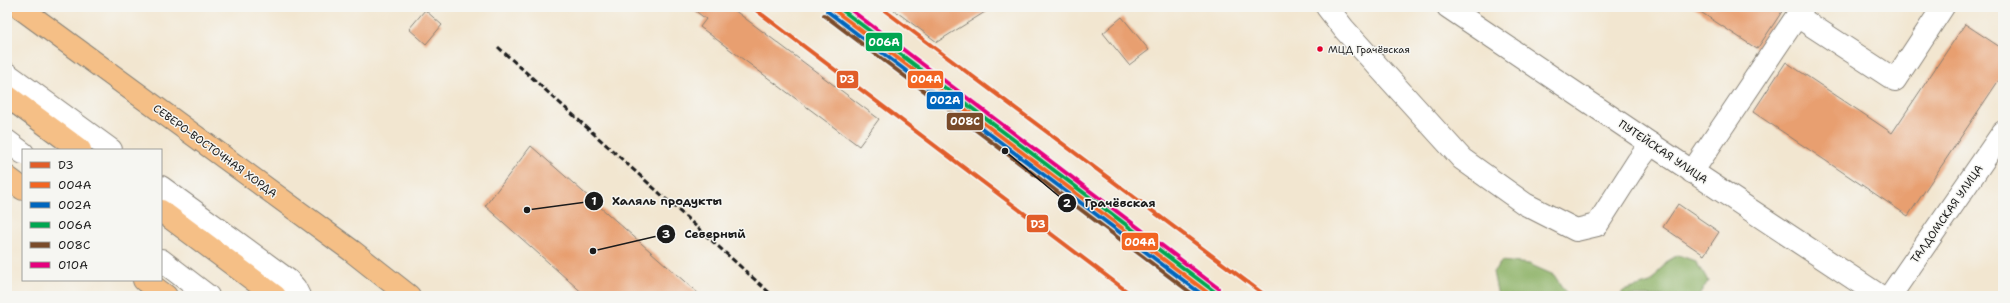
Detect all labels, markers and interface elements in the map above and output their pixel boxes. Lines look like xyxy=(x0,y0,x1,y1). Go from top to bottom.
line badge: 006А xyxy=(865,32,903,52)
text: 006А xyxy=(868,35,900,50)
place label: МЦД Грачёвская xyxy=(1328,43,1410,56)
marker: МЦД Грачёвская xyxy=(1315,44,1325,54)
line badge: D3 xyxy=(836,70,859,89)
line badge: 004А xyxy=(907,70,944,89)
text: D3 xyxy=(839,72,855,87)
text: 004А xyxy=(910,72,942,87)
line badge: 002А xyxy=(926,91,964,110)
text: 002А xyxy=(929,93,961,108)
street label: СЕВЕРО-ВОСТОЧНАЯ ХОРДА xyxy=(150,101,280,201)
line badge: 008С xyxy=(946,112,984,131)
text: 008С xyxy=(950,114,980,129)
street label: ПУТЕЙСКАЯ УЛИЦА xyxy=(1616,116,1711,187)
legend xyxy=(22,149,162,281)
text: D3 xyxy=(58,157,74,173)
street label: ТАЛДОМСКАЯ УЛИЦА xyxy=(1907,162,1987,266)
text: 004А xyxy=(58,177,92,193)
callout: Халяль продукты xyxy=(584,189,731,213)
callout: Грачёвская xyxy=(1057,191,1164,215)
text: 1 xyxy=(591,193,597,209)
text: Халяль продукты xyxy=(612,193,723,209)
text: 2 xyxy=(1063,195,1072,211)
text: Грачёвская xyxy=(1084,195,1156,211)
text: 002А xyxy=(58,197,91,213)
line badge: D3 xyxy=(1026,214,1049,233)
text: 006А xyxy=(58,217,92,233)
text: D3 xyxy=(1030,217,1046,232)
callout: Северный xyxy=(656,222,754,246)
text: 3 xyxy=(662,226,670,242)
text: Северный xyxy=(684,226,746,242)
line badge: 004А xyxy=(1121,232,1159,251)
text: 004А xyxy=(1124,235,1156,250)
text: 008С xyxy=(58,237,90,253)
text: 010А xyxy=(58,257,88,273)

